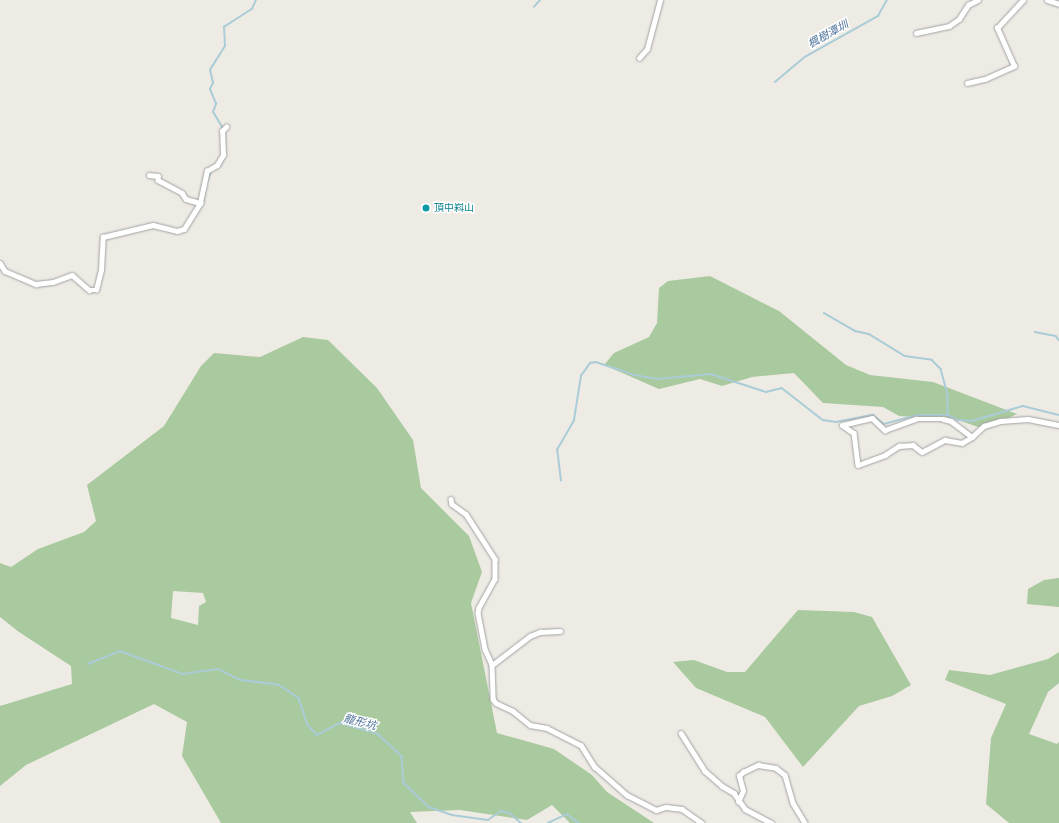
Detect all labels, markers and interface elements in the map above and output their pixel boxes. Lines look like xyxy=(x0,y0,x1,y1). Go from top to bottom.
water label: 楓樹潭圳 xyxy=(806,18,850,50)
place label: 頂中嵙山 xyxy=(434,202,474,214)
marker: 頂中嵙山 xyxy=(421,203,431,213)
water label: 龍形坑 xyxy=(342,712,378,732)

